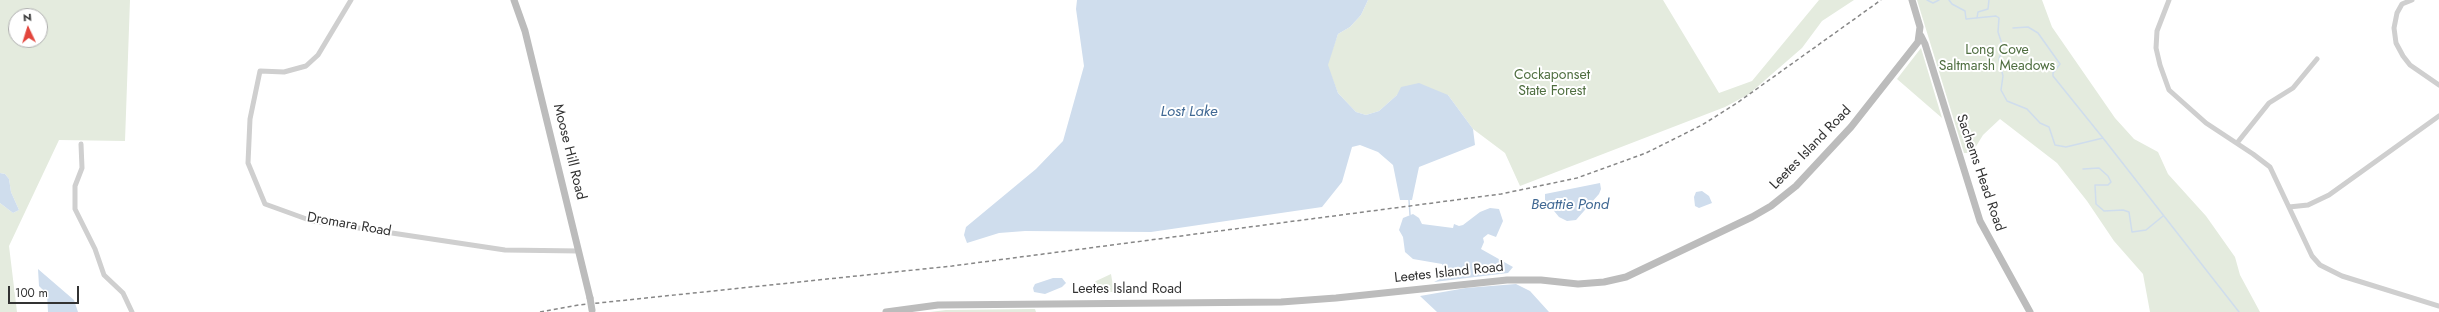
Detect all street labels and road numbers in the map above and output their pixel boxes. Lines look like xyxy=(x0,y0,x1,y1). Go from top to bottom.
street label: Moose Hill Road xyxy=(549,102,589,202)
street label: Leetes Island Road xyxy=(1767,103,1855,193)
street label: Sachems Head Road xyxy=(1952,112,2008,234)
street label: Dromara Road xyxy=(306,209,392,241)
street label: Leetes Island Road xyxy=(1393,259,1505,287)
street label: Leetes Island Road xyxy=(1072,282,1182,298)

